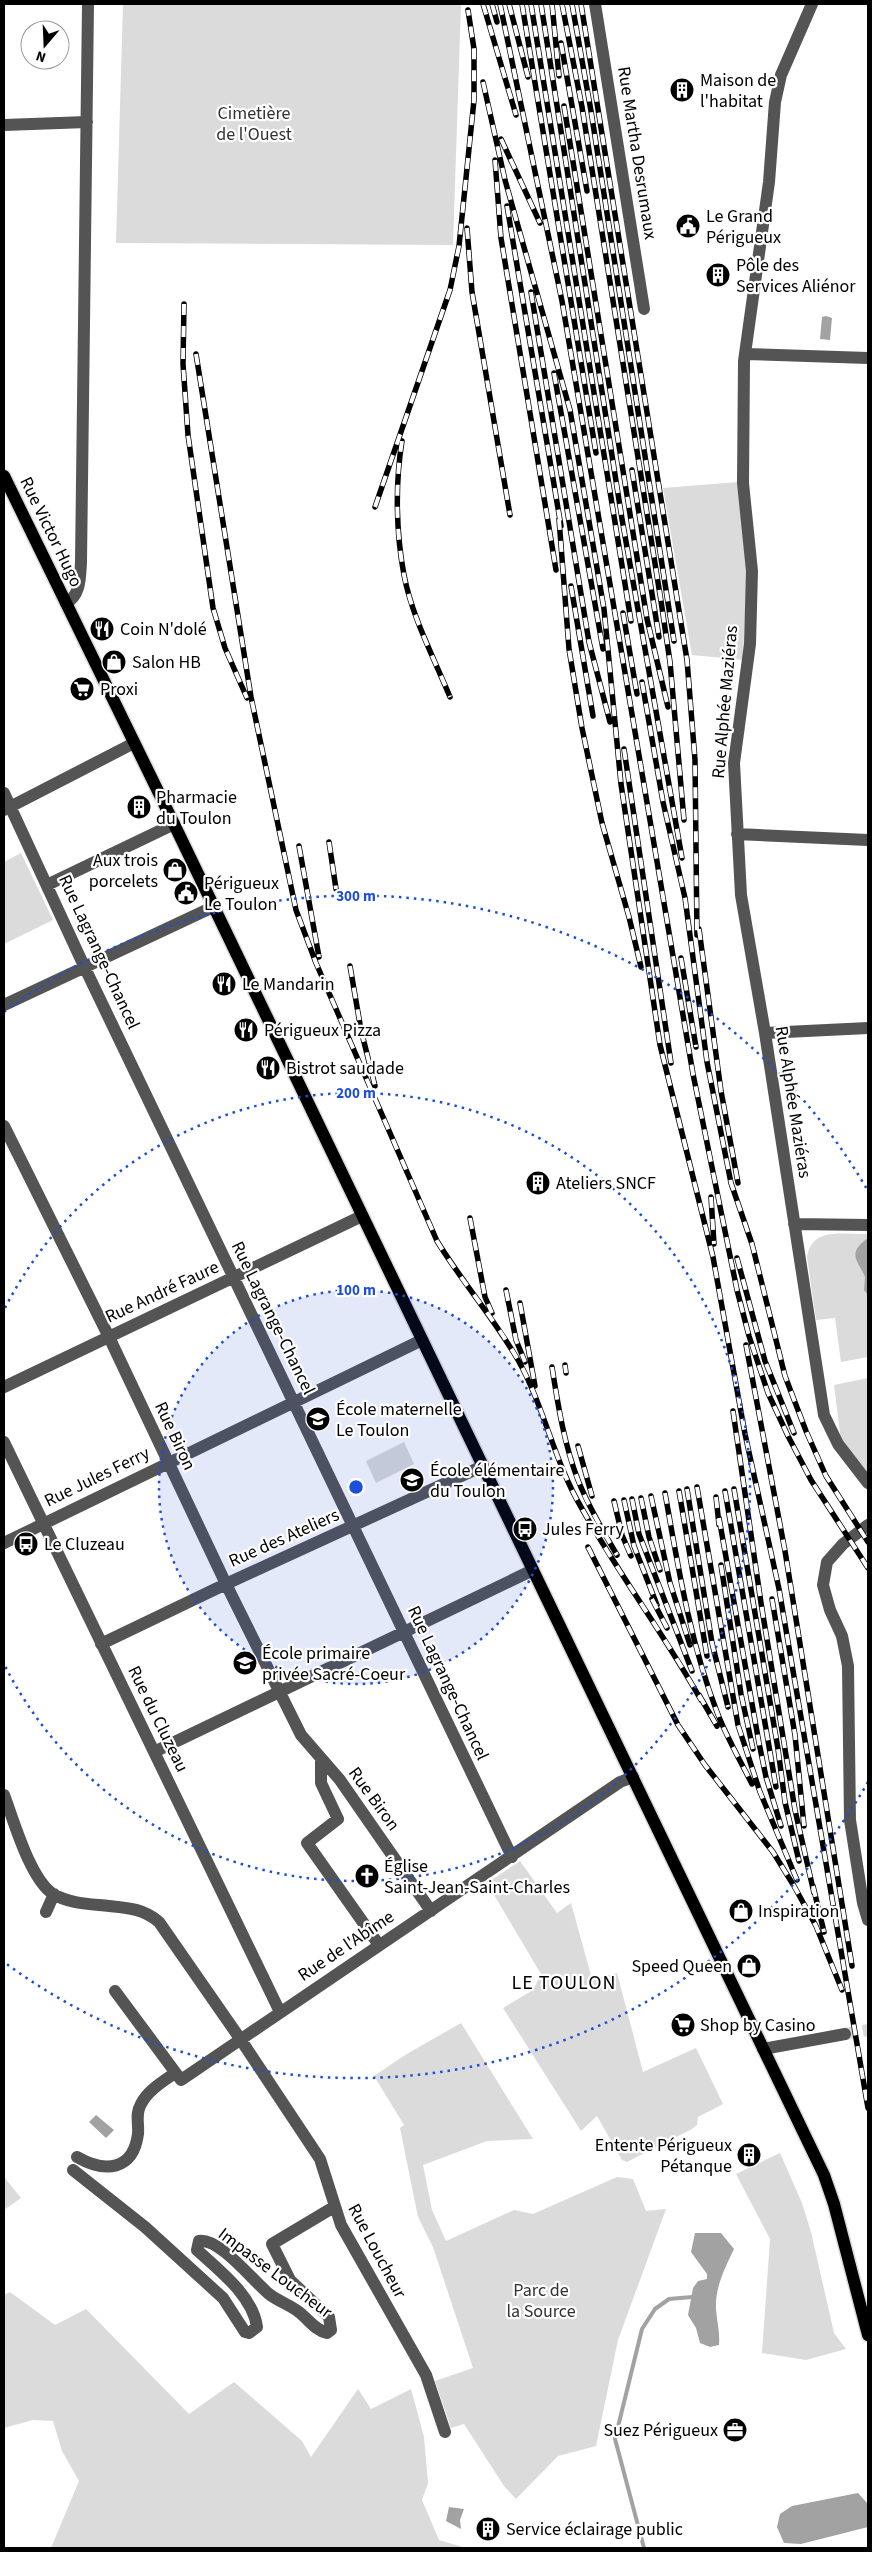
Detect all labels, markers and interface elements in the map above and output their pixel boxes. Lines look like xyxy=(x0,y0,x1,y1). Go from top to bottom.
north arrow xyxy=(20,20,70,70)
text: N xyxy=(33,45,49,67)
street label: Rue Martha Desrumaux xyxy=(611,65,663,241)
place label: Maison de l'habitat xyxy=(700,68,776,114)
building icon: Maison de l'habitat xyxy=(669,77,695,103)
park label: Cimetière de l'Ouest xyxy=(216,101,292,147)
place label: Le Grand Périgueux xyxy=(706,204,781,250)
public building icon: Le Grand Périgueux xyxy=(675,213,701,239)
place label: Pôle des Services Aliénor xyxy=(736,253,856,299)
building icon: Pôle des Services Aliénor xyxy=(705,262,731,288)
street label: Rue Victor Hugo xyxy=(13,473,89,591)
restaurant icon: Coin N'dolé xyxy=(89,616,115,642)
place label: Coin N'dolé xyxy=(120,617,207,642)
street label: Rue Alphée Maziéras xyxy=(706,624,744,780)
shop icon: Salon HB xyxy=(101,649,127,675)
place label: Salon HB xyxy=(132,650,201,675)
supermarket icon: Proxi xyxy=(69,676,95,702)
place label: Proxi xyxy=(100,677,138,702)
place label: Pharmacie du Toulon xyxy=(156,785,237,831)
building icon: Pharmacie du Toulon xyxy=(126,794,152,820)
place label: Aux trois porcelets xyxy=(89,848,158,894)
shop icon: Aux trois porcelets xyxy=(162,857,188,883)
street label: Rue Lagrange-Chancel xyxy=(52,871,146,1033)
place label: Périgueux Le Toulon xyxy=(204,871,279,917)
public building icon: Périgueux Le Toulon xyxy=(173,880,199,906)
text: 300 m xyxy=(336,886,376,907)
restaurant icon: Le Mandarin xyxy=(211,971,237,997)
place label: Le Mandarin xyxy=(242,972,335,997)
restaurant icon: Périgueux Pizza xyxy=(233,1017,259,1043)
place label: Périgueux Pizza xyxy=(264,1018,381,1043)
street label: Rue Alphée Maziéras xyxy=(769,1024,817,1180)
restaurant icon: Bistrot saudade xyxy=(255,1055,281,1081)
place label: Bistrot saudade xyxy=(286,1056,404,1081)
text: 200 m xyxy=(336,1083,376,1104)
building icon: Ateliers SNCF xyxy=(525,1170,551,1196)
place label: Ateliers SNCF xyxy=(556,1171,656,1196)
street label: Rue Lagrange-Chancel xyxy=(225,1237,321,1399)
street label: Rue André Faure xyxy=(101,1255,223,1329)
text: 100 m xyxy=(336,1280,376,1301)
place label: École maternelle Le Toulon xyxy=(336,1397,462,1443)
street label: Rue Biron xyxy=(148,1398,202,1474)
school or university icon: École maternelle Le Toulon xyxy=(305,1406,331,1432)
street label: Rue Jules Ferry xyxy=(40,1440,154,1513)
place label: École élémentaire du Toulon xyxy=(430,1458,564,1504)
school or university icon: École élémentaire du Toulon xyxy=(399,1467,425,1493)
centre of rings xyxy=(347,1478,365,1496)
street label: Rue des Ateliers xyxy=(225,1502,343,1574)
bus stop icon: Jules Ferry xyxy=(512,1516,538,1542)
place label: Jules Ferry xyxy=(542,1517,625,1542)
bus stop icon: Le Cluzeau xyxy=(13,1531,39,1557)
place label: Le Cluzeau xyxy=(44,1532,125,1557)
street label: Rue Lagrange-Chancel xyxy=(401,1602,495,1764)
place label: École primaire privée Sacré-Coeur xyxy=(262,1641,406,1687)
school or university icon: École primaire privée Sacré-Coeur xyxy=(232,1650,258,1676)
street label: Rue du Cluzeau xyxy=(121,1662,195,1776)
street label: Rue Biron xyxy=(342,1762,406,1836)
place label: Église Saint-Jean-Saint-Charles xyxy=(384,1854,570,1900)
church icon: Église Saint-Jean-Saint-Charles xyxy=(354,1863,380,1889)
shop icon: Inspiration xyxy=(728,1898,754,1924)
place label: Inspiration xyxy=(758,1899,839,1924)
street label: Rue de l'Abîme xyxy=(293,1905,399,1987)
shop icon: Speed Queen xyxy=(736,1953,762,1979)
place label: Speed Queen xyxy=(632,1954,732,1979)
district label: LE TOULON xyxy=(511,1969,617,1997)
supermarket icon: Shop by Casino xyxy=(670,2012,696,2038)
place label: Shop by Casino xyxy=(700,2013,816,2038)
place label: Entente Périgueux Pétanque xyxy=(595,2133,732,2179)
building icon: Entente Périgueux Pétanque xyxy=(736,2142,762,2168)
street label: Rue Loucheur xyxy=(342,2199,413,2303)
street label: Impasse Loucheur xyxy=(213,2222,338,2325)
park label: Parc de la Source xyxy=(506,2278,576,2324)
office icon: Suez Périgueux xyxy=(722,2417,748,2443)
place label: Suez Périgueux xyxy=(603,2418,718,2443)
building icon: Service éclairage public xyxy=(475,2516,501,2542)
place label: Service éclairage public xyxy=(506,2517,683,2542)

